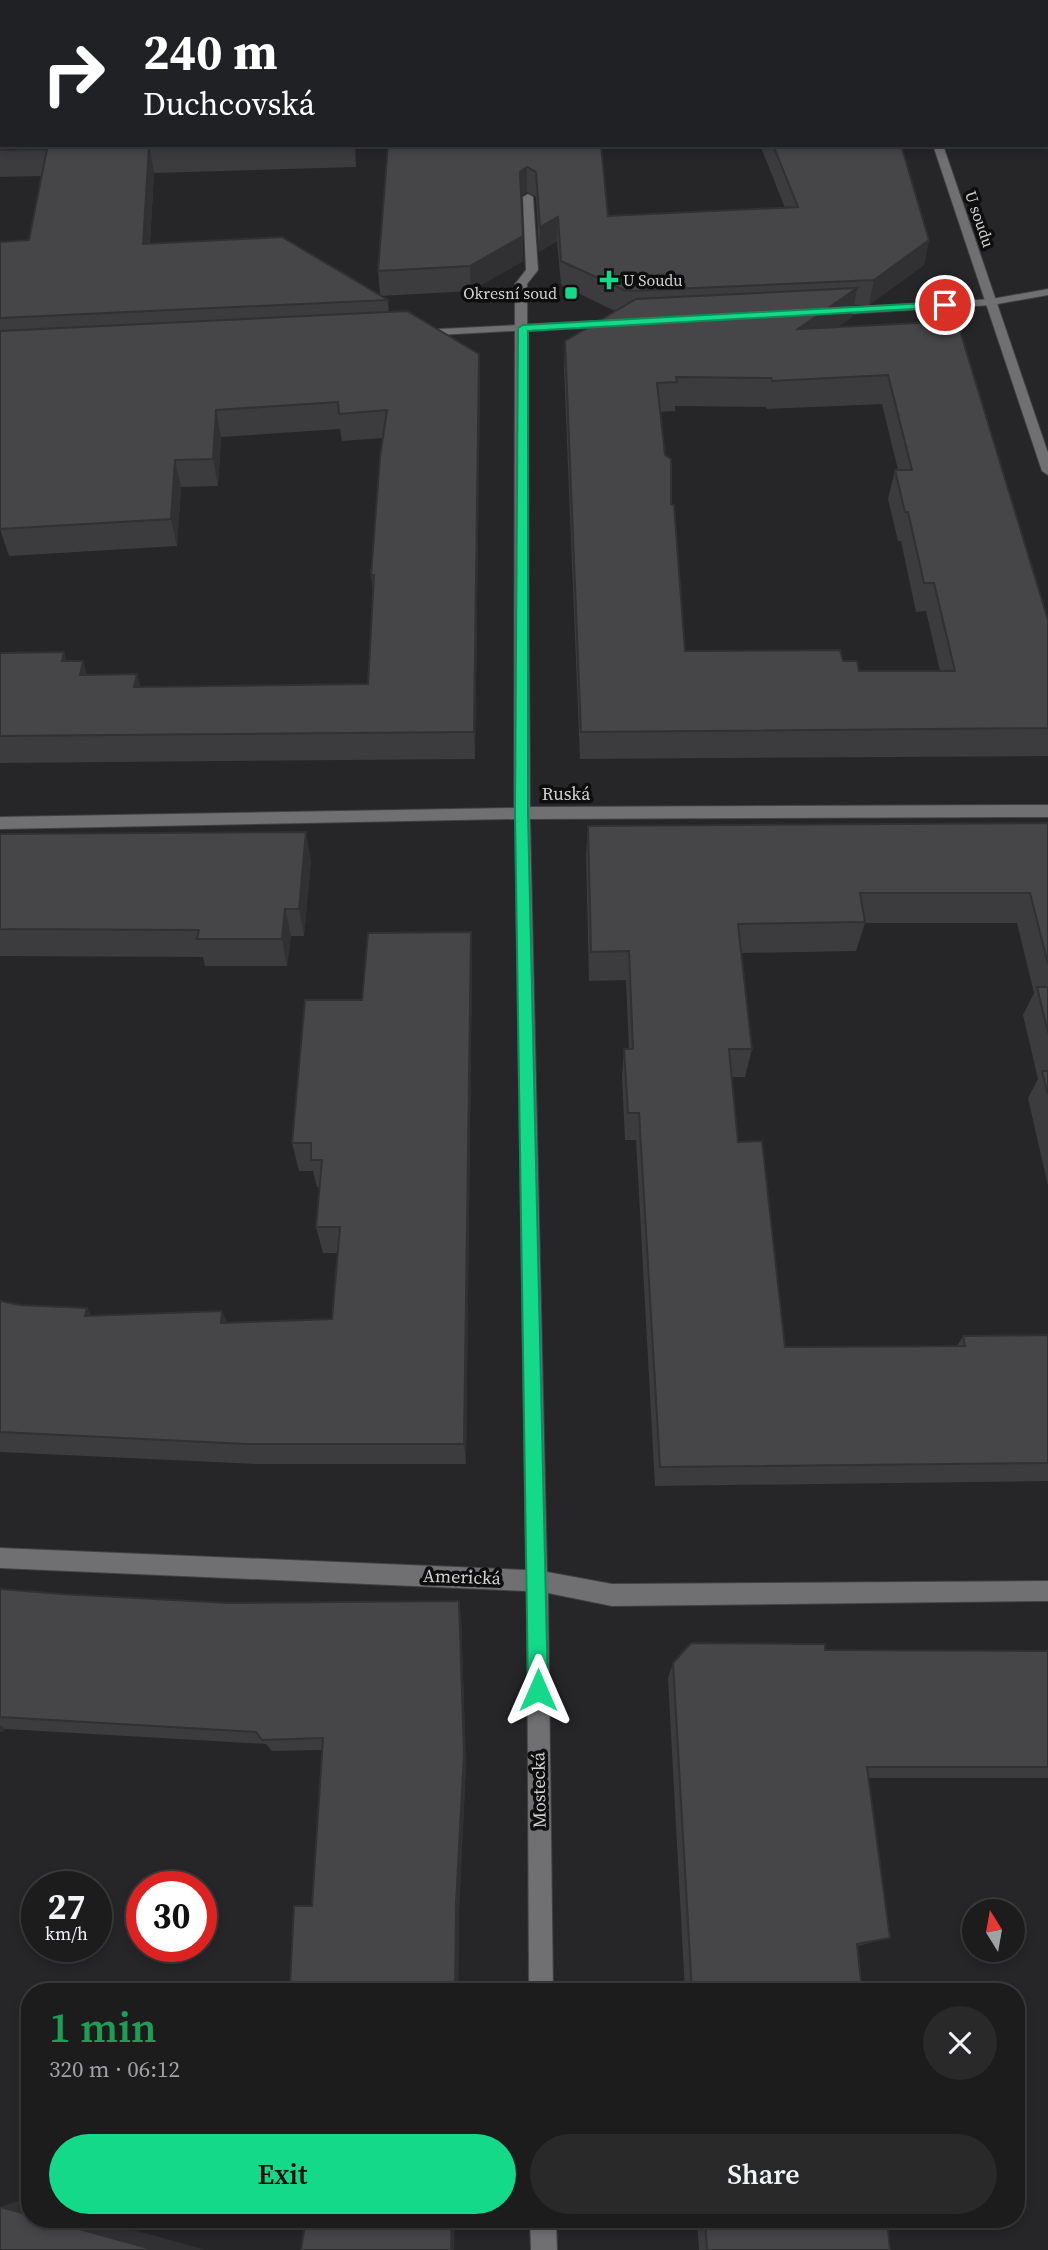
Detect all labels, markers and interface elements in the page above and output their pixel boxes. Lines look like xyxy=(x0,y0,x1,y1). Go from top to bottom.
text: 240 m xyxy=(143,18,278,85)
icon: right xyxy=(28,28,119,119)
text: Duchcovská xyxy=(143,82,315,126)
street label: U soudu xyxy=(960,188,1000,250)
place label: U Soudu xyxy=(623,269,683,291)
marker: U Soudu xyxy=(601,272,617,288)
pin xyxy=(915,275,975,335)
place label: Okresní soud xyxy=(463,282,557,304)
marker: Okresní soud xyxy=(563,285,579,301)
icon: arrive xyxy=(926,286,964,324)
street label: Ruská xyxy=(542,781,591,806)
street label: Americká xyxy=(423,1563,502,1590)
position arrow xyxy=(501,1653,575,1727)
street label: Mostecká xyxy=(525,1751,552,1828)
speed limit sign: 30 xyxy=(126,1871,217,1962)
text: 27 xyxy=(48,1883,85,1931)
north arrow xyxy=(962,1899,1026,1962)
map controls xyxy=(962,1899,1025,1962)
text: km/h xyxy=(45,1921,88,1946)
text: 1 min xyxy=(49,1998,157,2056)
button: close xyxy=(923,2006,997,2080)
text: 320 m · 06:12 xyxy=(49,2053,180,2085)
button: Exit xyxy=(49,2134,516,2214)
button: Share xyxy=(530,2134,997,2214)

